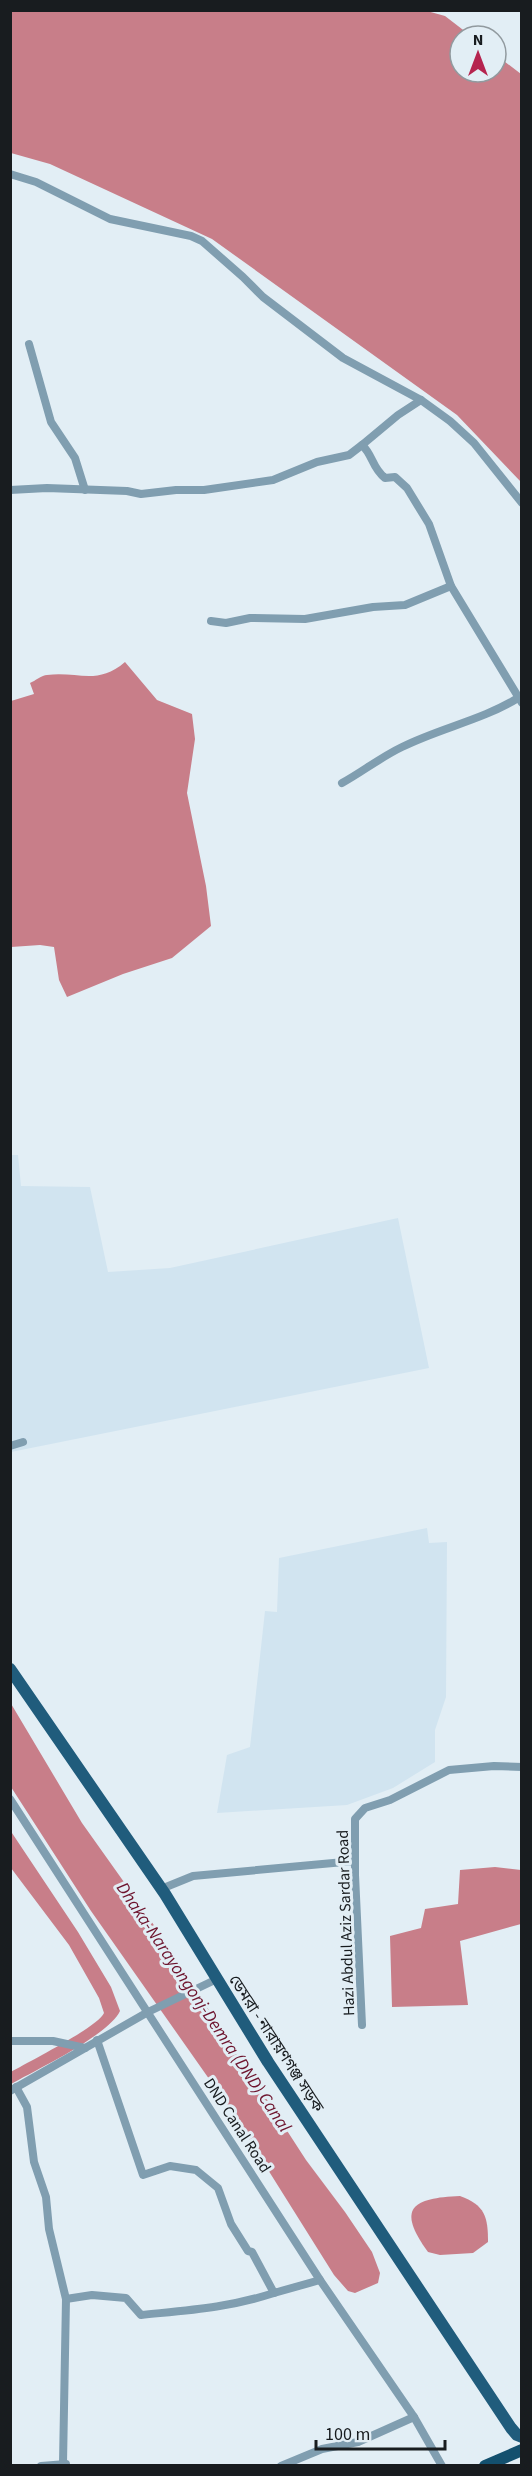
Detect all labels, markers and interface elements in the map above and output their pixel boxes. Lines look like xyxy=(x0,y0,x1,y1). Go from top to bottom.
north arrow xyxy=(448,24,508,84)
text: N xyxy=(473,29,483,51)
street label: Hazi Abdul Aziz Sardar Road xyxy=(332,1829,360,2016)
water label: Dhaka-Narayongonj-Demra (DND) Canal xyxy=(110,1877,297,2138)
street label: ডেমরা - নারায়ণগঞ্জ সড়ক xyxy=(223,1971,329,2117)
street label: DND Canal Road xyxy=(198,2074,276,2177)
scale bar xyxy=(316,2413,445,2451)
text: 100 m xyxy=(325,2422,370,2447)

